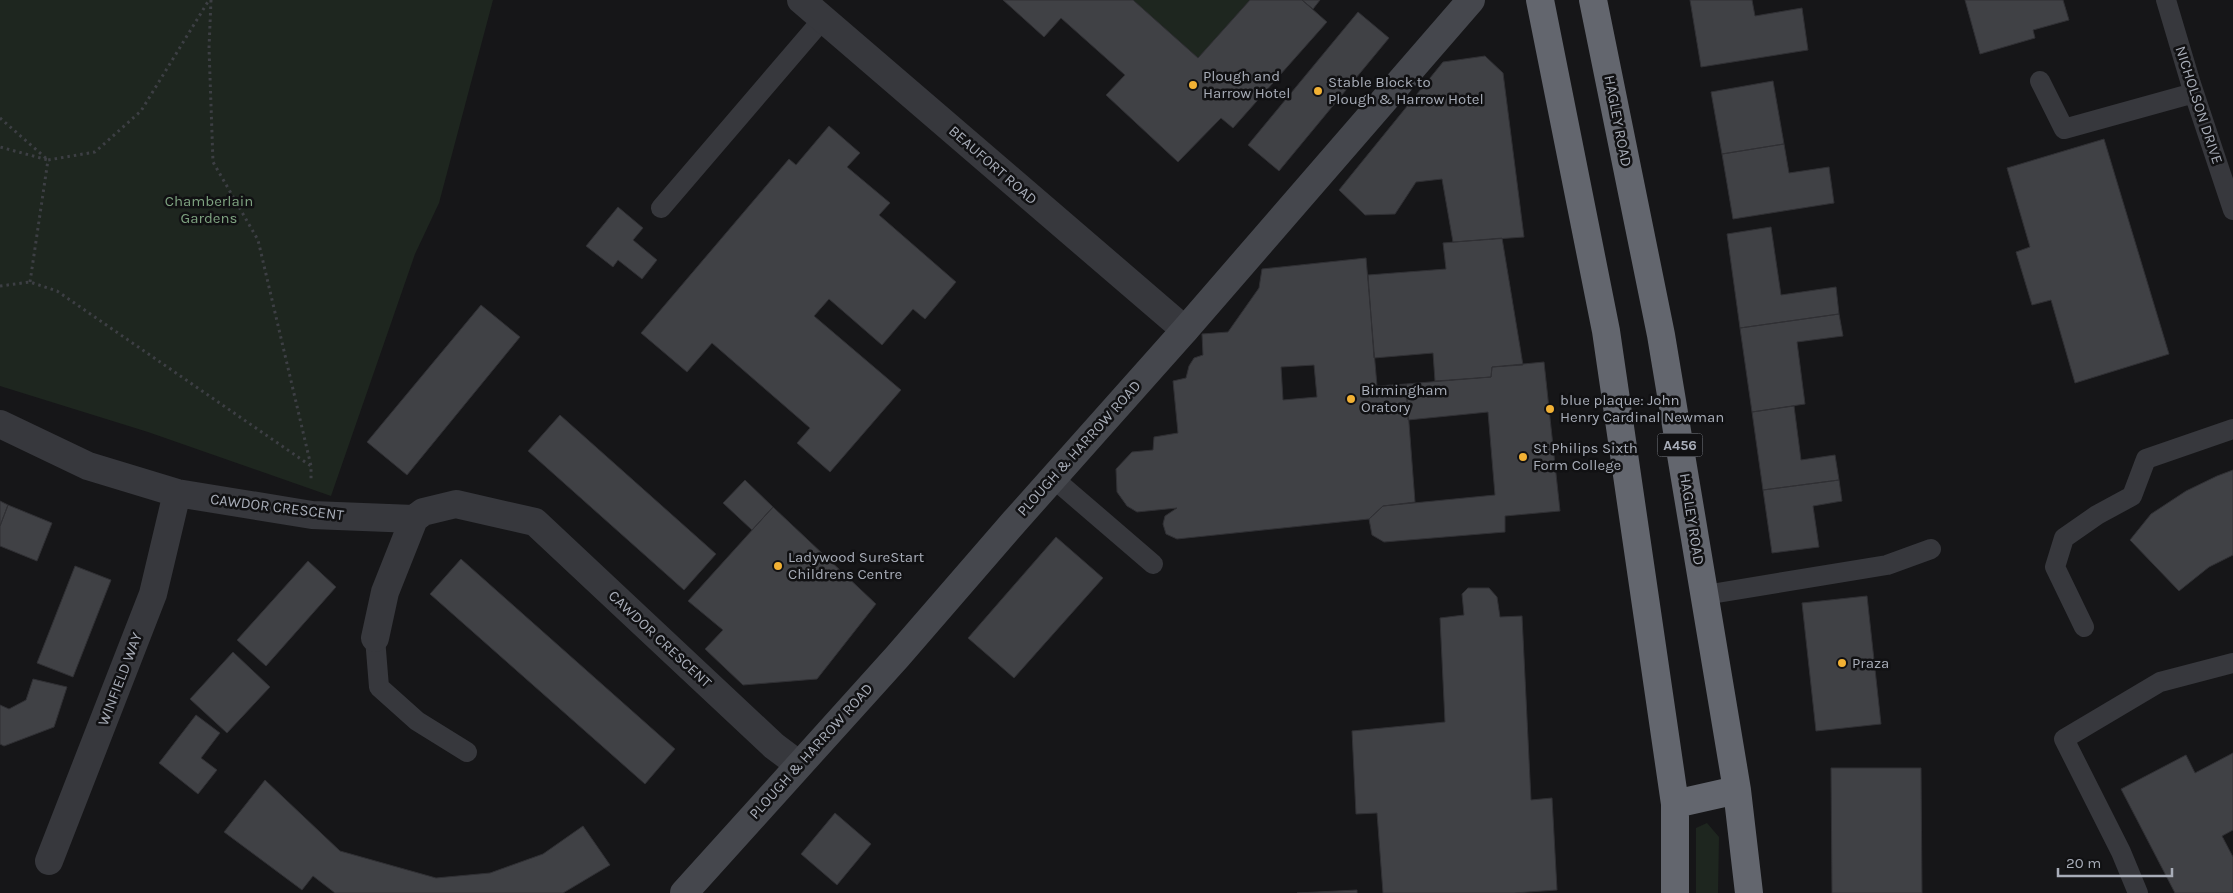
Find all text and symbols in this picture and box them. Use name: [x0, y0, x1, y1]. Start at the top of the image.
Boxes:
street label: NICHOLSON DRIVE: [2171, 44, 2227, 166]
place label: Plough and Harrow Hotel: [1203, 67, 1291, 102]
place label: Stable Block to Plough & Harrow Hotel: [1328, 73, 1484, 108]
street label: HAGLEY ROAD: [1600, 74, 1636, 168]
marker: Plough and Harrow Hotel: [1187, 79, 1199, 91]
marker: Stable Block to Plough & Harrow Hotel: [1312, 85, 1324, 97]
street label: BEAUFORT ROAD: [945, 122, 1041, 208]
park label: Chamberlain Gardens: [165, 192, 253, 227]
street label: PLOUGH & HARROW ROAD: [1013, 376, 1145, 520]
place label: Birmingham Oratory: [1361, 381, 1448, 416]
place label: blue plaque: John Henry Cardinal Newman: [1560, 391, 1724, 426]
marker: Birmingham Oratory: [1345, 393, 1357, 405]
marker: blue plaque: John Henry Cardinal Newman: [1544, 403, 1556, 415]
road number: A456: [1658, 434, 1702, 456]
place label: St Philips Sixth Form College: [1533, 439, 1638, 474]
marker: St Philips Sixth Form College: [1517, 451, 1529, 463]
street label: HAGLEY ROAD: [1676, 472, 1708, 566]
street label: CAWDOR CRESCENT: [209, 490, 345, 524]
place label: Ladywood SureStart Childrens Centre: [788, 548, 925, 583]
marker: Ladywood SureStart Childrens Centre: [772, 560, 784, 572]
street label: CAWDOR CRESCENT: [605, 587, 716, 692]
street label: WINFIELD WAY: [94, 629, 146, 728]
place label: Praza: [1852, 654, 1889, 672]
marker: Praza: [1836, 657, 1848, 669]
street label: PLOUGH & HARROW ROAD: [745, 679, 877, 823]
scale bar: [2058, 846, 2172, 878]
text: 20 m: [2066, 854, 2101, 872]

